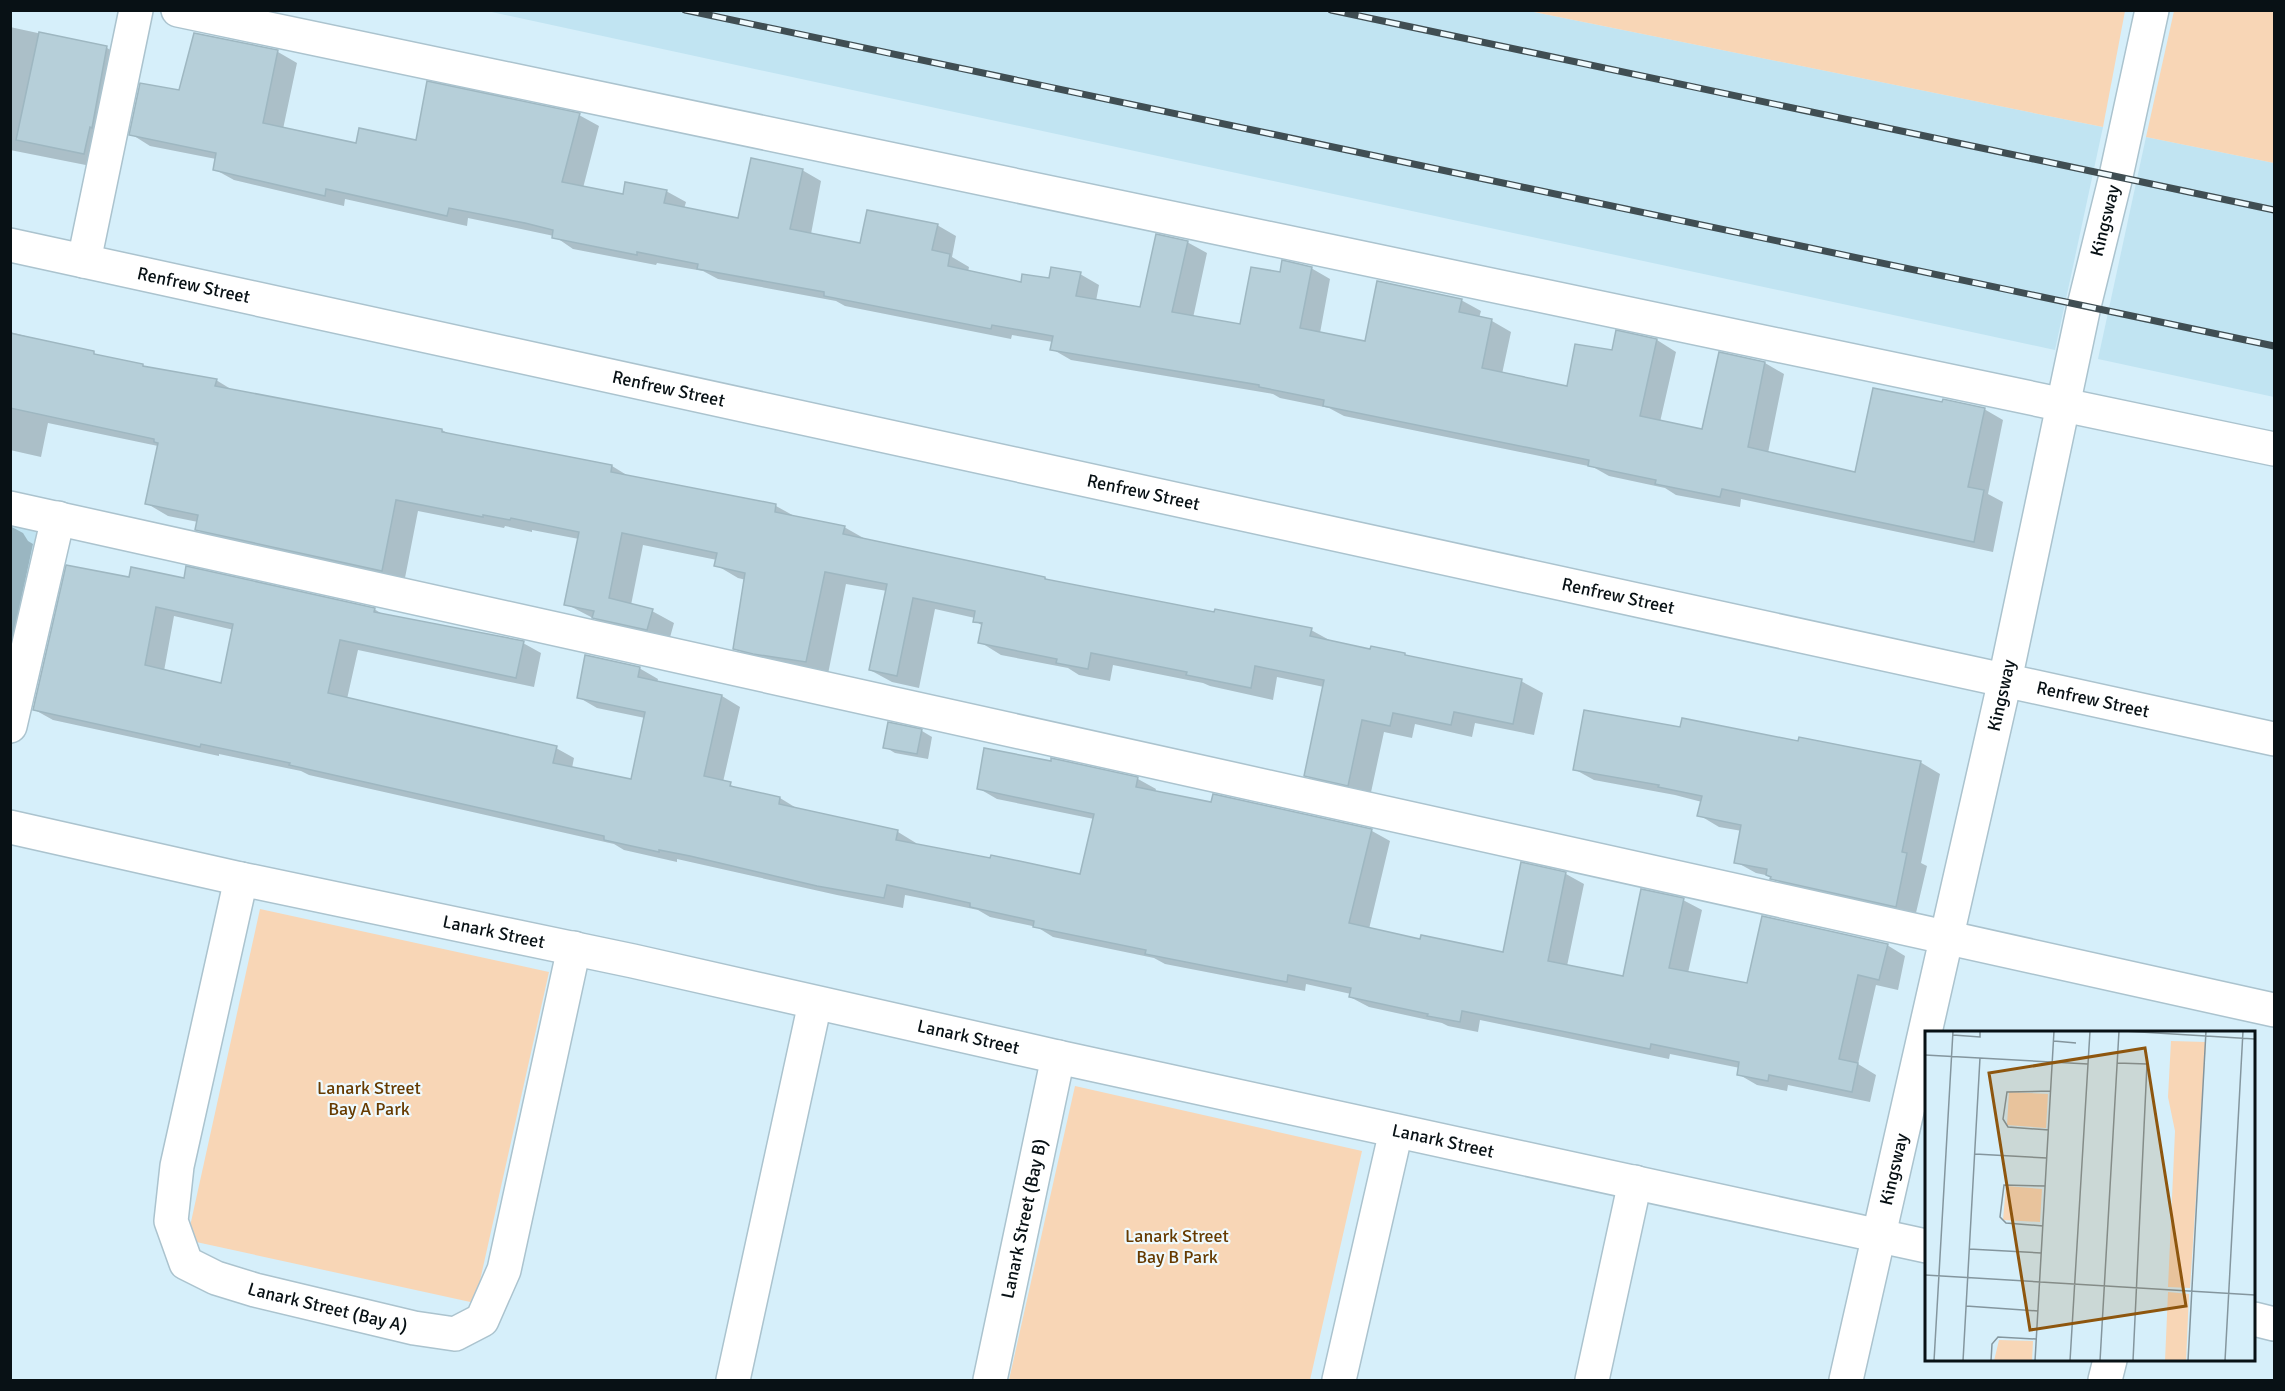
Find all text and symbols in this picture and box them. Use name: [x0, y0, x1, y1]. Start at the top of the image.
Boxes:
street label: Kingsway: [2086, 182, 2125, 259]
street label: Renfrew Street: [135, 262, 252, 308]
street label: Renfrew Street: [610, 366, 727, 412]
street label: Renfrew Street: [1085, 469, 1202, 515]
street label: Renfrew Street: [1560, 573, 1677, 619]
street label: Kingsway: [1983, 657, 2020, 733]
street label: Renfrew Street: [2035, 677, 2151, 722]
street label: Lanark Street: [441, 910, 547, 953]
street label: Lanark Street: [915, 1015, 1021, 1059]
inset map: [1925, 1031, 2255, 1361]
park label: Lanark Street Bay A Park: [317, 1077, 421, 1120]
street label: Lanark Street: [1390, 1119, 1496, 1163]
street label: Kingsway: [1875, 1131, 1913, 1207]
street label: Lanark Street (Bay B): [996, 1137, 1052, 1301]
park label: Lanark Street Bay B Park: [1125, 1225, 1229, 1268]
street label: Lanark Street (Bay A): [245, 1277, 410, 1337]

